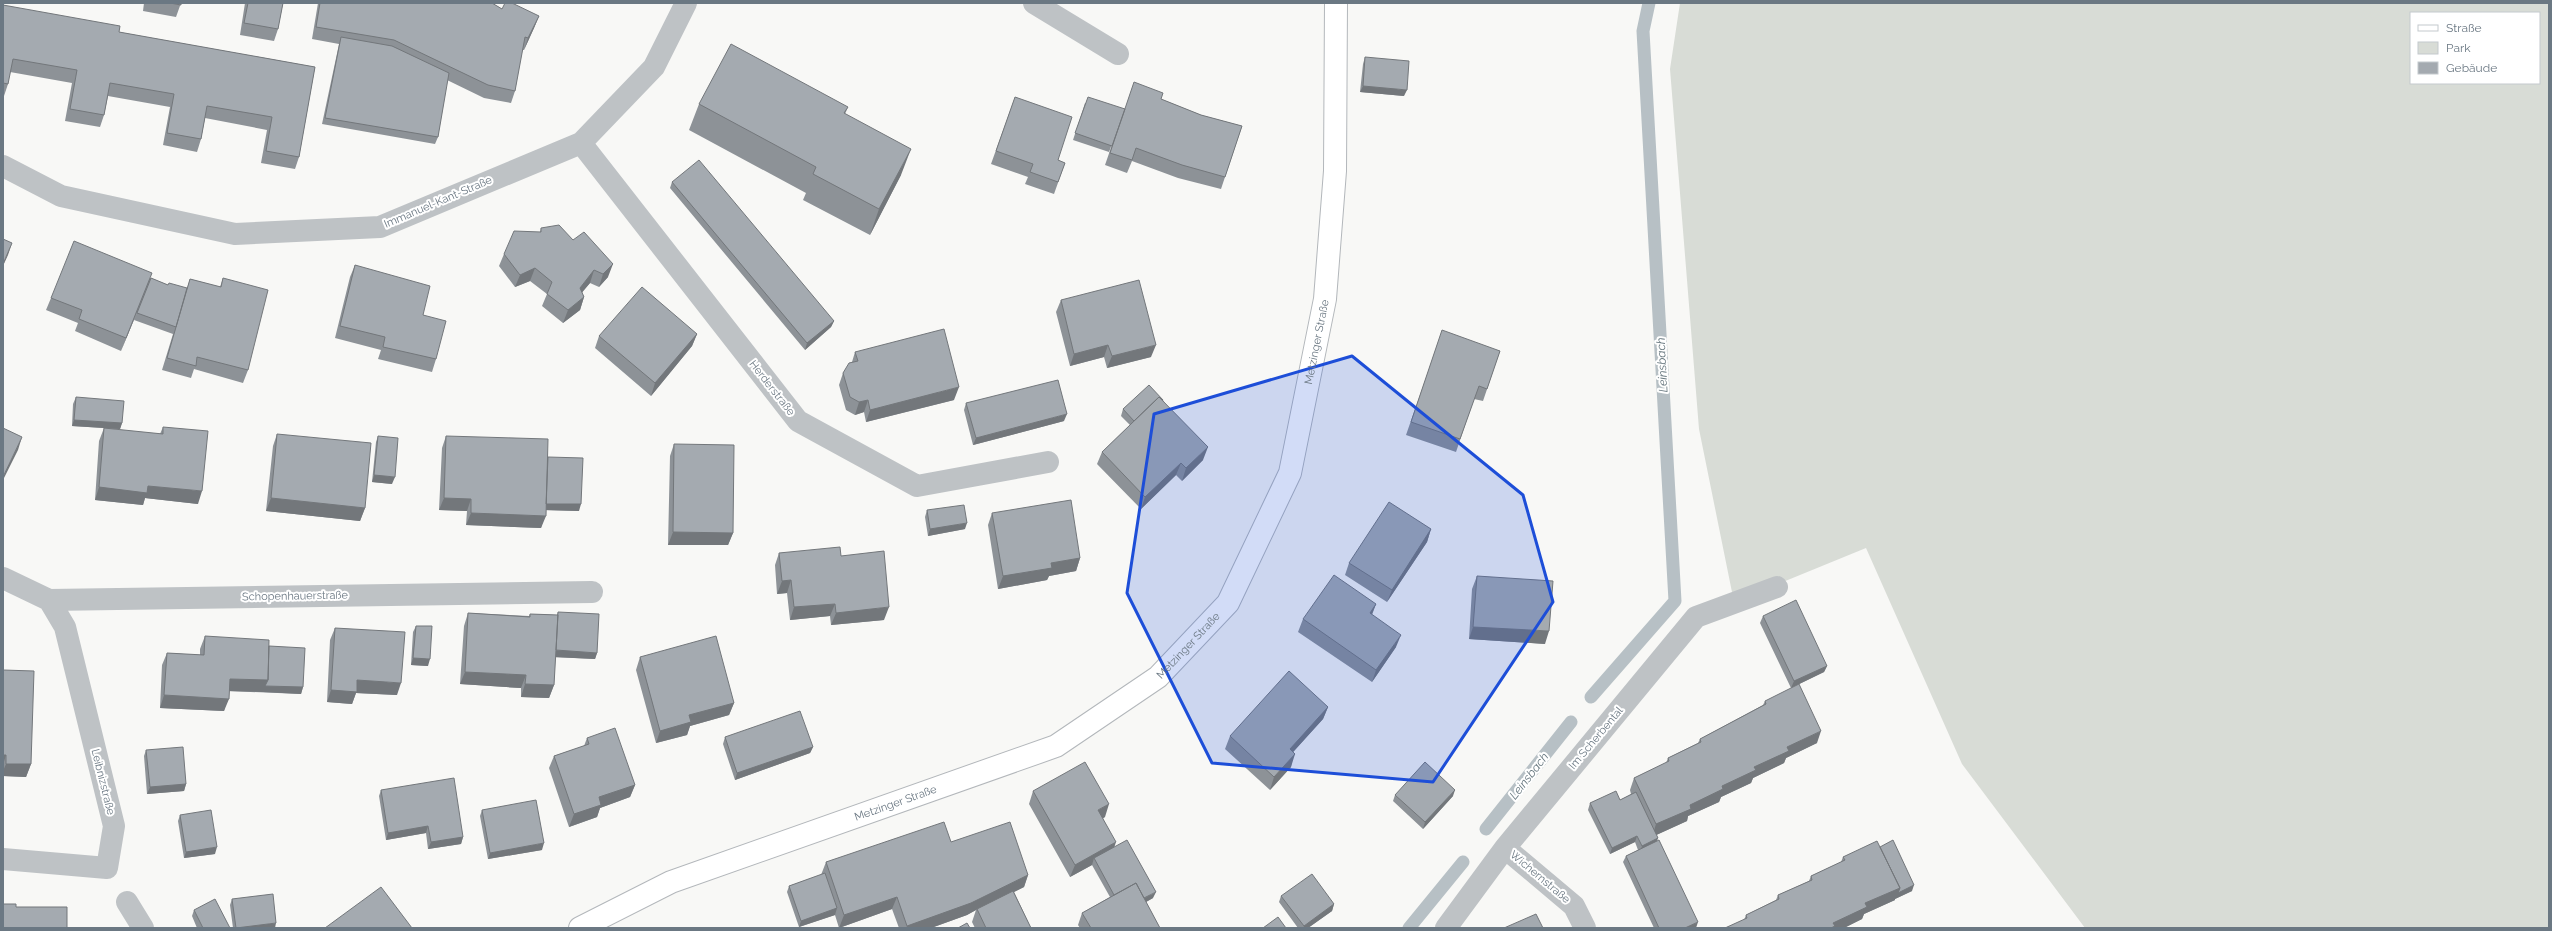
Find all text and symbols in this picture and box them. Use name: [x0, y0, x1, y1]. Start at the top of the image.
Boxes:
legend: [2410, 12, 2540, 84]
text: Straße: [2446, 21, 2482, 35]
text: Park: [2446, 41, 2471, 55]
text: Gebäude: [2446, 61, 2497, 75]
street label: Immanuel-Kant-Straße: [382, 173, 494, 231]
street label: Metzinger Straße: [1301, 298, 1331, 386]
water label: Leinsbach: [1654, 337, 1670, 393]
street label: Herderstraße: [746, 358, 798, 419]
street label: Schopenhauerstraße: [242, 589, 349, 603]
street label: Metzinger Straße: [1154, 609, 1223, 681]
street label: Im Scherbental: [1566, 704, 1626, 772]
street label: Leibnizstraße: [89, 748, 118, 817]
water label: Leinsbach: [1507, 750, 1552, 802]
street label: Metzinger Straße: [853, 782, 939, 823]
street label: Wichernstraße: [1507, 848, 1573, 906]

